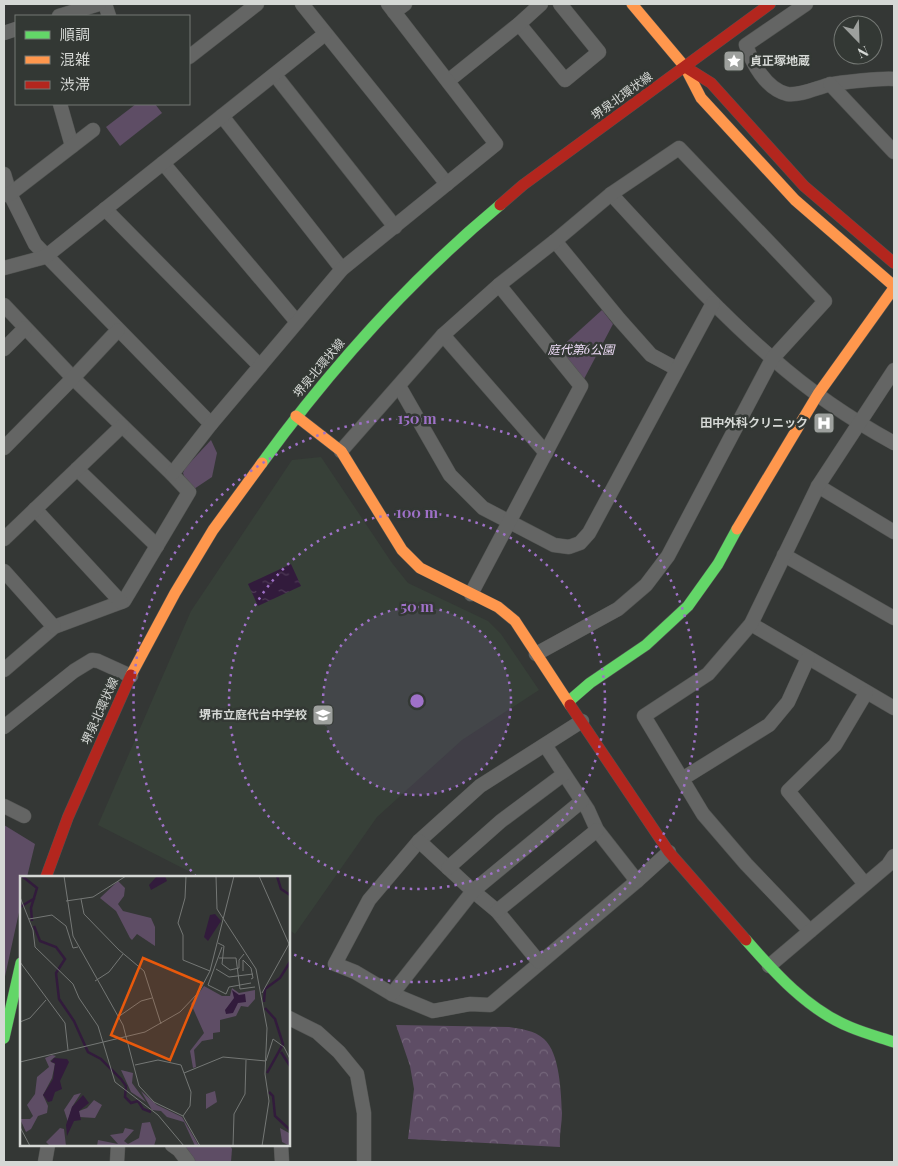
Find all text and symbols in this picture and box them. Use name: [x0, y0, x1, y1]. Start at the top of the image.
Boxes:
legend: [15, 15, 190, 105]
north arrow: [833, 15, 883, 65]
text: 順調: [60, 24, 90, 44]
text: N: [855, 42, 872, 63]
text: 混雑: [60, 49, 90, 69]
place icon: 貞正塚地蔵: [722, 49, 746, 73]
place label: 貞正塚地蔵: [750, 52, 810, 68]
street label: 堺泉北環状線: [588, 68, 655, 123]
text: 渋滞: [60, 74, 90, 94]
street label: 堺泉北環状線: [289, 335, 348, 400]
park label: 庭代第6公園: [548, 341, 616, 357]
text: 150 m: [397, 408, 437, 428]
hospital icon: 田中外科クリニック: [812, 411, 836, 435]
place label: 田中外科クリニック: [700, 414, 808, 430]
text: 100 m: [396, 502, 439, 522]
text: 50 m: [400, 596, 434, 616]
street label: 堺泉北環状線: [77, 674, 121, 747]
centre of rings: [408, 692, 426, 710]
school or university icon: 堺市立庭代台中学校: [311, 703, 335, 727]
place label: 堺市立庭代台中学校: [199, 706, 307, 722]
inset map: [20, 876, 290, 1146]

